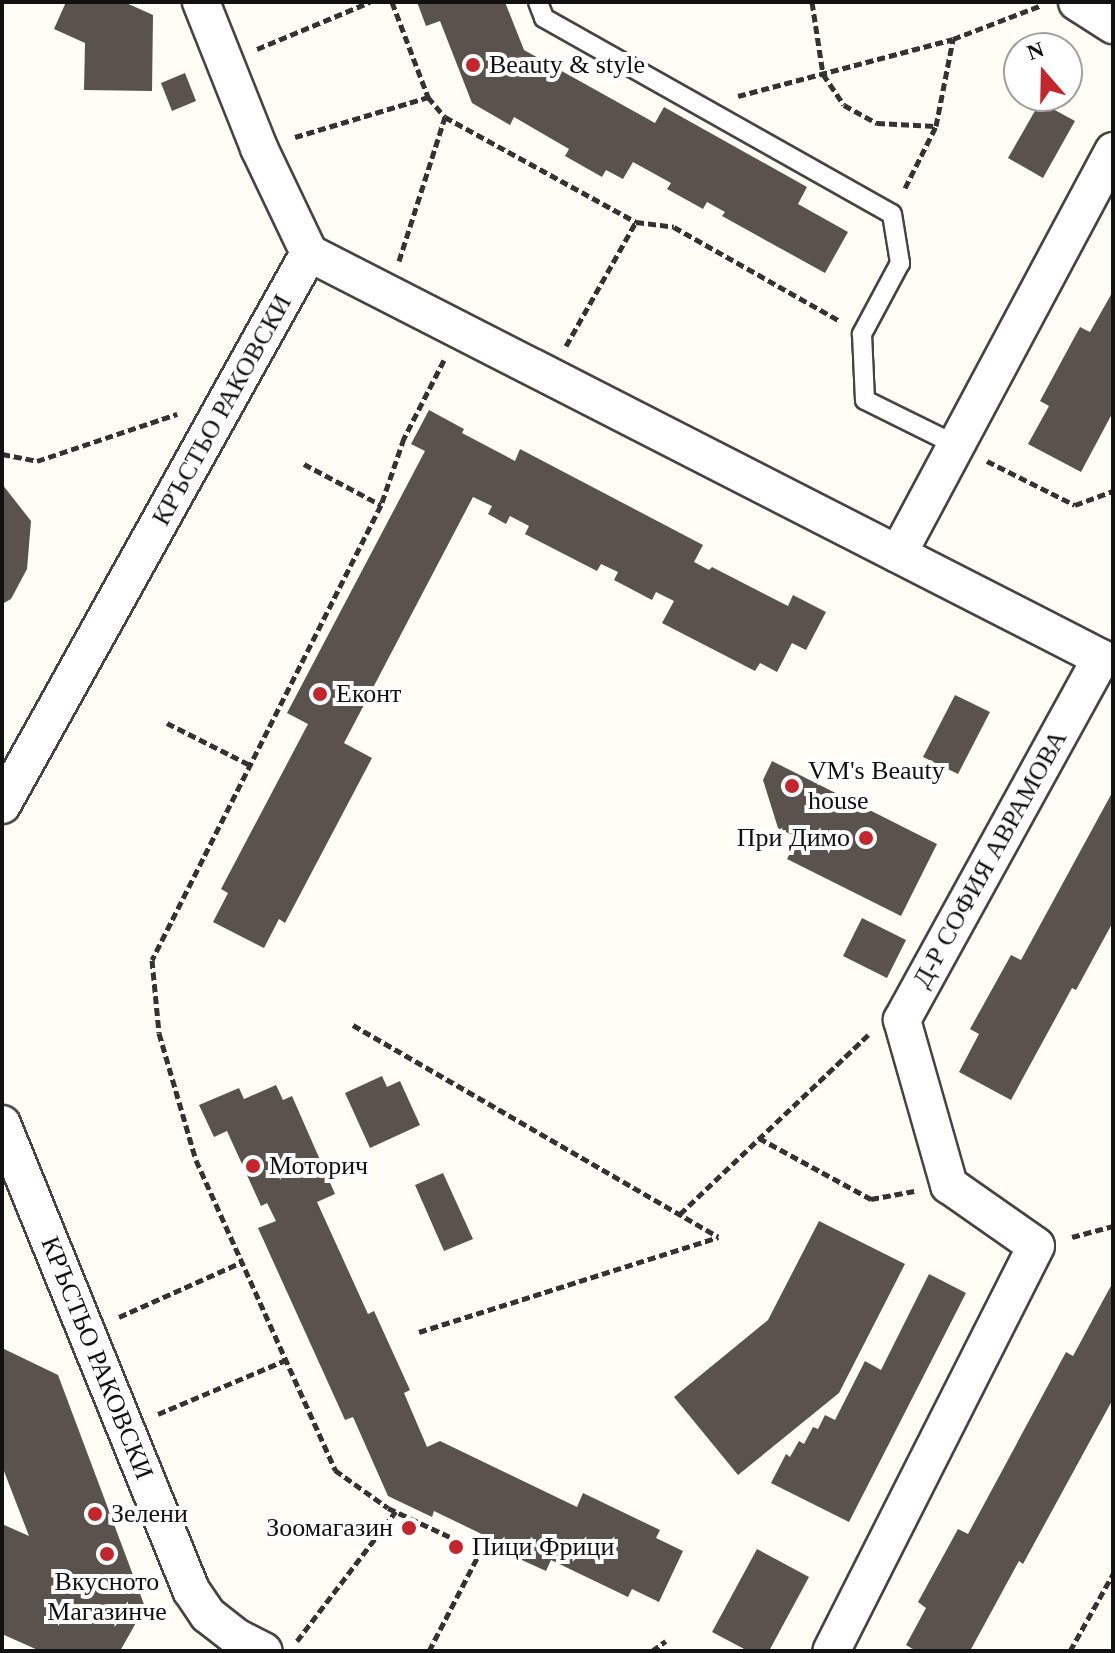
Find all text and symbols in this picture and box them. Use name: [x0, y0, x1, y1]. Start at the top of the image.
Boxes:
north arrow: [1003, 32, 1083, 112]
text: N: [1024, 36, 1047, 65]
place label: Beauty & style: [489, 49, 645, 81]
marker: Beauty & style: [464, 56, 482, 74]
street label: КРЪСТЬО РАКОВСКИ: [146, 289, 298, 531]
place label: Еконт: [336, 678, 401, 710]
marker: Еконт: [311, 685, 329, 703]
street label: Д-Р СОФИЯ АВРАМОВА: [906, 725, 1074, 993]
place label: VM's Beauty house: [808, 755, 945, 816]
marker: VM's Beauty house: [783, 777, 801, 795]
place label: При Димо: [737, 822, 850, 854]
marker: При Димо: [857, 829, 875, 847]
place label: Моторич: [269, 1150, 368, 1182]
marker: Моторич: [244, 1157, 262, 1175]
street label: КРЪСТЬО РАКОВСКИ: [34, 1232, 160, 1484]
place label: Зелени: [111, 1498, 188, 1530]
marker: Зелени: [86, 1505, 104, 1523]
place label: Зоомагазин: [266, 1512, 393, 1544]
marker: Зоомагазин: [400, 1519, 418, 1537]
place label: Пици Фрици: [472, 1531, 614, 1563]
marker: Пици Фрици: [447, 1538, 465, 1556]
marker: Вкусното Магазинче: [98, 1545, 116, 1563]
place label: Вкусното Магазинче: [47, 1566, 167, 1628]

